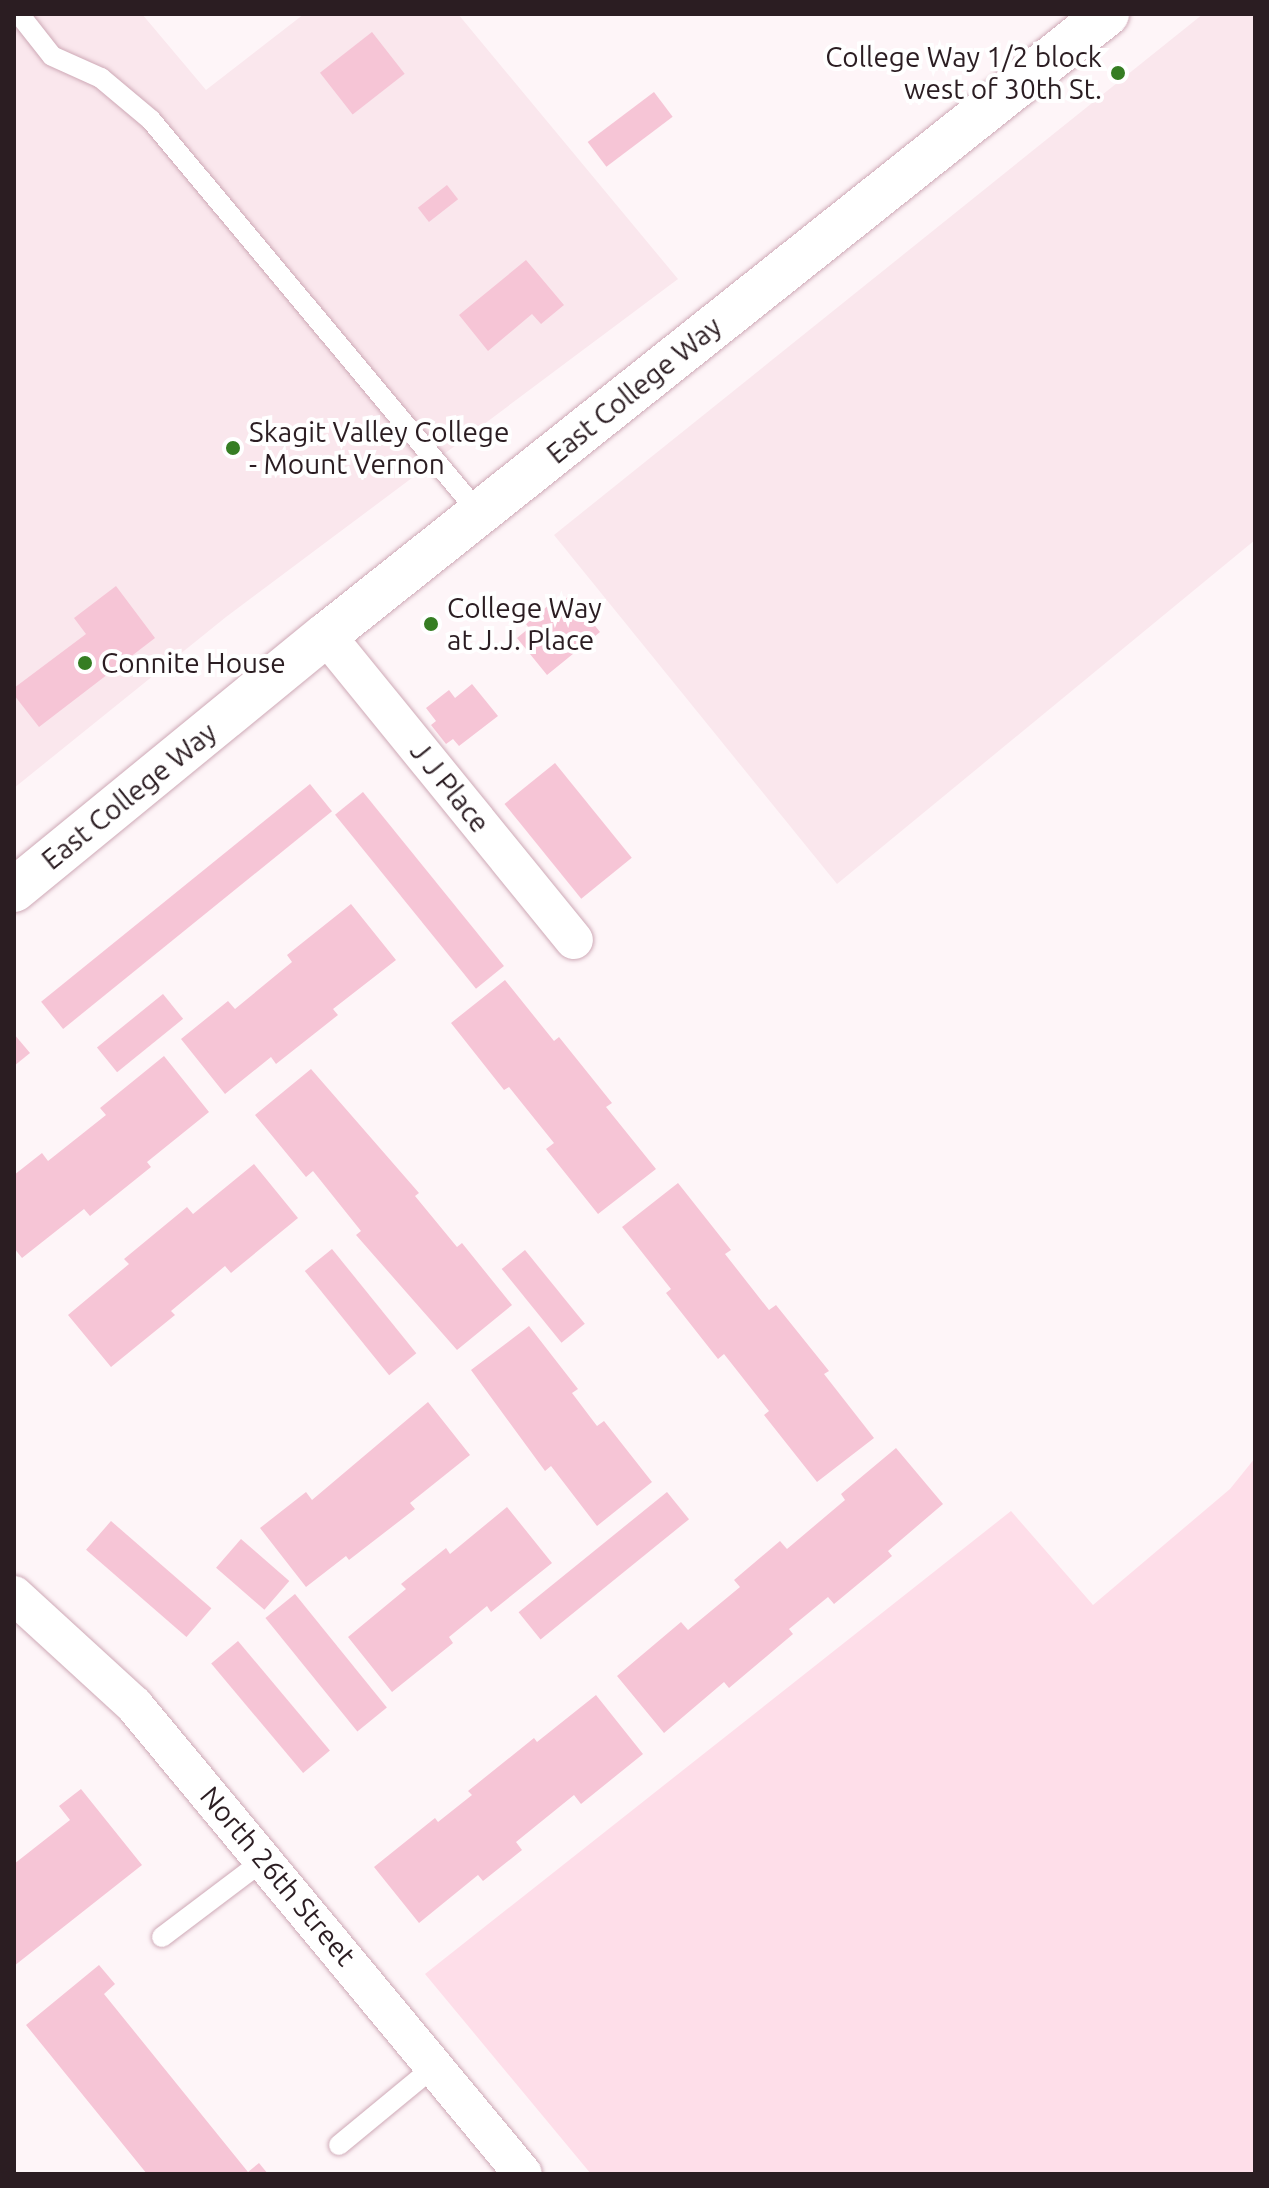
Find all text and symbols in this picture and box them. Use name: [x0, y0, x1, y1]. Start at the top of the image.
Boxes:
place label: College Way 1/2 block west of 30th St.: [825, 40, 1102, 106]
marker: College Way 1/2 block west of 30th St.: [1109, 64, 1127, 82]
street label: East College Way: [540, 309, 728, 471]
place label: Skagit Valley College - Mount Vernon: [249, 415, 509, 481]
marker: Skagit Valley College - Mount Vernon: [224, 439, 242, 457]
place label: College Way at J.J. Place: [447, 591, 602, 657]
marker: College Way at J.J. Place: [422, 615, 440, 633]
place label: Connite House: [101, 646, 286, 680]
marker: Connite House: [76, 654, 94, 672]
street label: East College Way: [35, 715, 223, 877]
street label: J J Place: [403, 735, 497, 839]
street label: North 26th Street: [193, 1780, 363, 1972]

